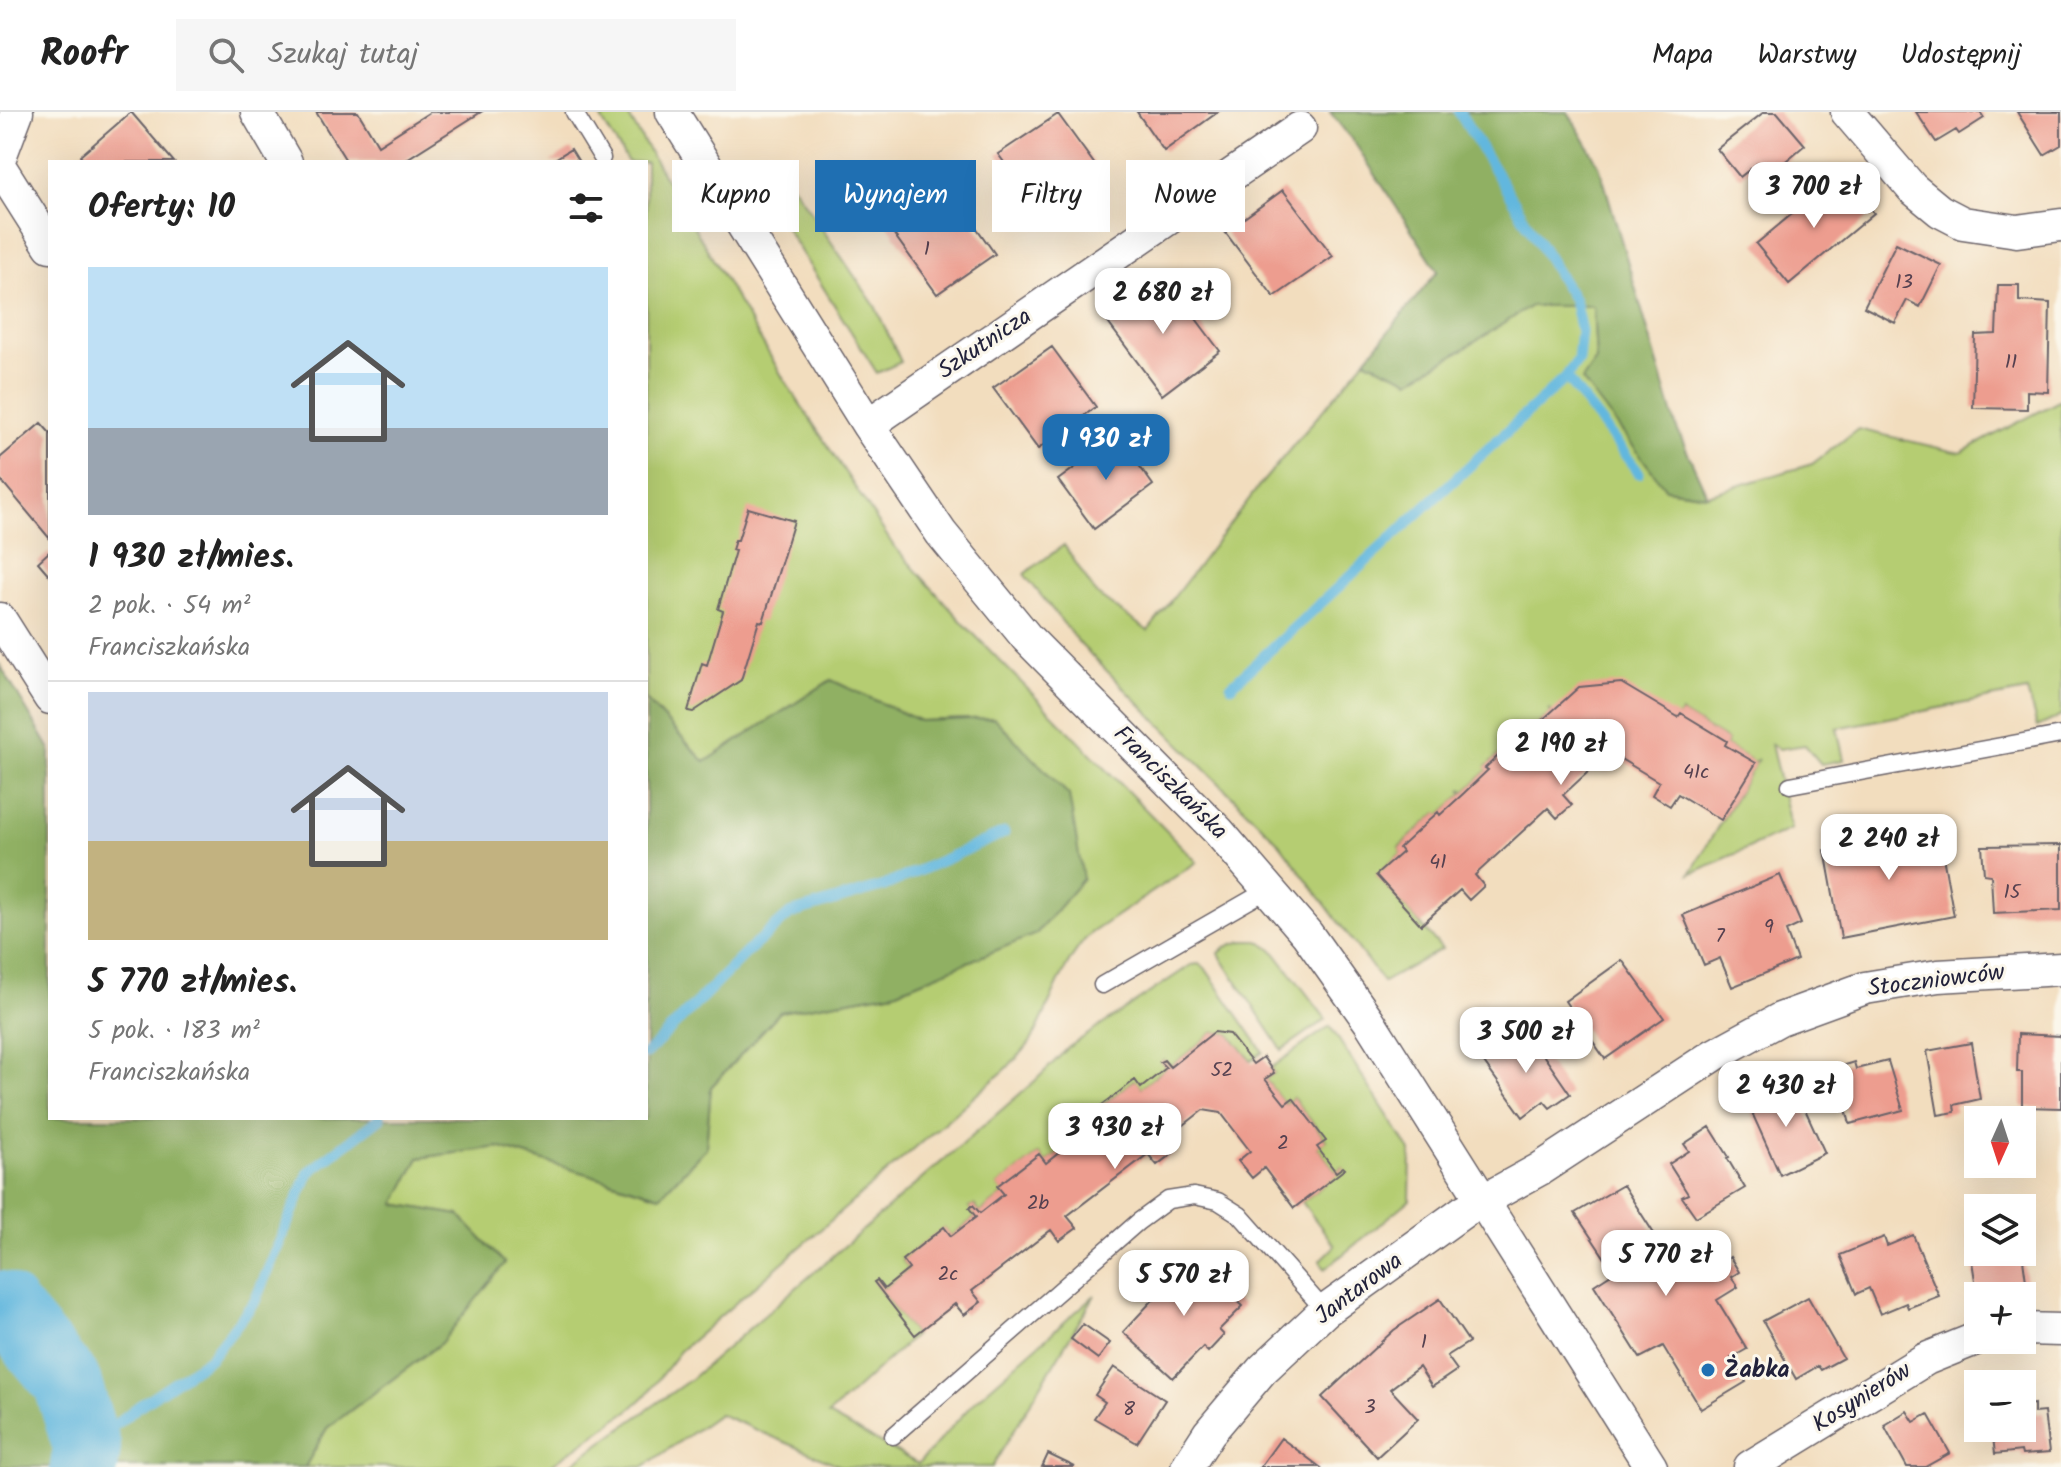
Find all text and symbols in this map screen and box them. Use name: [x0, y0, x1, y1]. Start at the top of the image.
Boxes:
search box: [176, 19, 736, 91]
text: Roofr: [40, 25, 128, 85]
text: Szukaj tutaj: [268, 31, 418, 79]
icon: search: [204, 33, 248, 77]
text: Mapa: [1652, 33, 1713, 78]
text: Warstwy: [1757, 33, 1856, 78]
text: Udostępnij: [1900, 33, 2021, 78]
chip: Kupno: [672, 160, 799, 232]
chip: Wynajem: [815, 160, 976, 232]
chip: Filtry: [992, 160, 1110, 232]
chip: Nowe: [1126, 160, 1245, 232]
pin: 3 700 zł: [1731, 162, 1897, 230]
text: 3 700 zł: [1766, 167, 1862, 209]
text: Oferty: 10: [88, 181, 235, 235]
icon: filters: [564, 186, 608, 230]
house number: 1: [924, 234, 930, 266]
house number: 13: [1895, 267, 1913, 299]
pin: 2 680 zł: [1080, 268, 1246, 336]
text: 2 680 zł: [1113, 273, 1213, 315]
street label: Szkutnicza: [930, 298, 1040, 390]
icon: home: [276, 319, 420, 463]
house number: 11: [2005, 347, 2017, 379]
pin: 1 930 zł: [1023, 414, 1189, 482]
text: 1 930 zł: [1060, 419, 1152, 461]
text: 1 930 zł/mies.: [88, 531, 294, 585]
text: 2 pok. · 54 m²: [88, 585, 251, 627]
text: Franciszkańska: [88, 627, 250, 669]
street label: Franciszkańska: [1103, 716, 1237, 850]
pin: 2 190 zł: [1478, 719, 1644, 787]
text: 2 190 zł: [1515, 724, 1607, 766]
icon: home: [276, 744, 420, 888]
house number: 41c: [1683, 757, 1709, 789]
pin: 2 240 zł: [1806, 814, 1972, 882]
text: 2 240 zł: [1839, 819, 1939, 861]
house number: 41: [1429, 847, 1447, 879]
house number: 15: [2003, 877, 2022, 909]
house number: 9: [1764, 912, 1774, 944]
house number: 7: [1715, 921, 1725, 953]
street label: Stoczniowców: [1865, 953, 2007, 1009]
text: 5 770 zł/mies.: [88, 956, 297, 1010]
pin: 3 500 zł: [1443, 1007, 1609, 1075]
text: 5 pok. · 183 m²: [88, 1010, 260, 1052]
text: 3 500 zł: [1478, 1012, 1574, 1054]
text: Franciszkańska: [88, 1052, 250, 1094]
house number: 52: [1211, 1055, 1233, 1087]
pin: 2 430 zł: [1703, 1061, 1869, 1129]
text: 2 430 zł: [1736, 1066, 1836, 1108]
pin: 3 930 zł: [1032, 1103, 1198, 1171]
north arrow: [1964, 1106, 2036, 1178]
map controls: [1964, 1106, 2036, 1442]
text: 3 930 zł: [1066, 1108, 1164, 1150]
house number: 2: [1277, 1128, 1289, 1160]
house number: 2b: [1027, 1188, 1050, 1220]
button: layers: [1964, 1194, 2036, 1266]
pin: 5 770 zł: [1583, 1230, 1749, 1298]
text: 5 770 zł: [1619, 1235, 1713, 1277]
street label: Jantarowa: [1307, 1243, 1411, 1335]
pin: 5 570 zł: [1101, 1250, 1267, 1318]
text: 5 570 zł: [1137, 1255, 1231, 1297]
house number: 2c: [938, 1259, 958, 1291]
button: +: [1964, 1282, 2036, 1354]
house number: 1: [1421, 1327, 1427, 1359]
place label: Żabka: [1724, 1351, 1789, 1390]
street label: Kosynierów: [1805, 1352, 1920, 1444]
marker: Żabka: [1699, 1361, 1717, 1379]
button: −: [1964, 1370, 2036, 1442]
house number: 3: [1364, 1392, 1376, 1424]
house number: 8: [1123, 1394, 1136, 1426]

